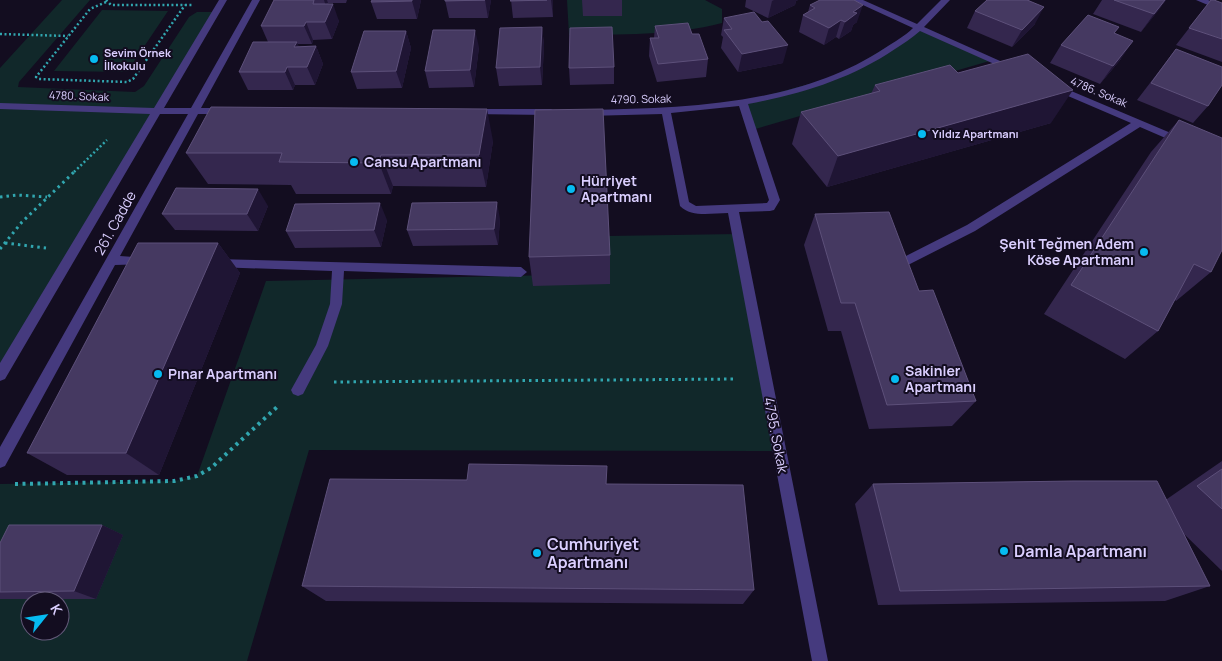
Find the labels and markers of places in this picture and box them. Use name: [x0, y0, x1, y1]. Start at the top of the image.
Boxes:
place label: Sevim Örnek İlkokulu: [104, 45, 172, 73]
marker: Sevim Örnek İlkokulu: [88, 53, 100, 65]
place label: Yıldız Apartmanı: [932, 126, 1019, 141]
marker: Yıldız Apartmanı: [916, 128, 928, 140]
place label: Cansu Apartmanı: [364, 152, 481, 171]
marker: Cansu Apartmanı: [348, 156, 360, 168]
place label: Hürriyet Apartmanı: [581, 171, 652, 206]
marker: Hürriyet Apartmanı: [565, 183, 577, 195]
place label: Şehit Teğmen Adem Köse Apartmanı: [999, 234, 1134, 269]
marker: Şehit Teğmen Adem Köse Apartmanı: [1138, 246, 1150, 258]
place label: Sakinler Apartmanı: [905, 361, 976, 396]
place label: Pınar Apartmanı: [168, 364, 277, 383]
marker: Pınar Apartmanı: [152, 368, 164, 380]
marker: Sakinler Apartmanı: [889, 373, 901, 385]
place label: Cumhuriyet Apartmanı: [547, 533, 639, 573]
place label: Damla Apartmanı: [1014, 540, 1147, 562]
marker: Damla Apartmanı: [998, 545, 1010, 557]
marker: Cumhuriyet Apartmanı: [531, 547, 543, 559]

